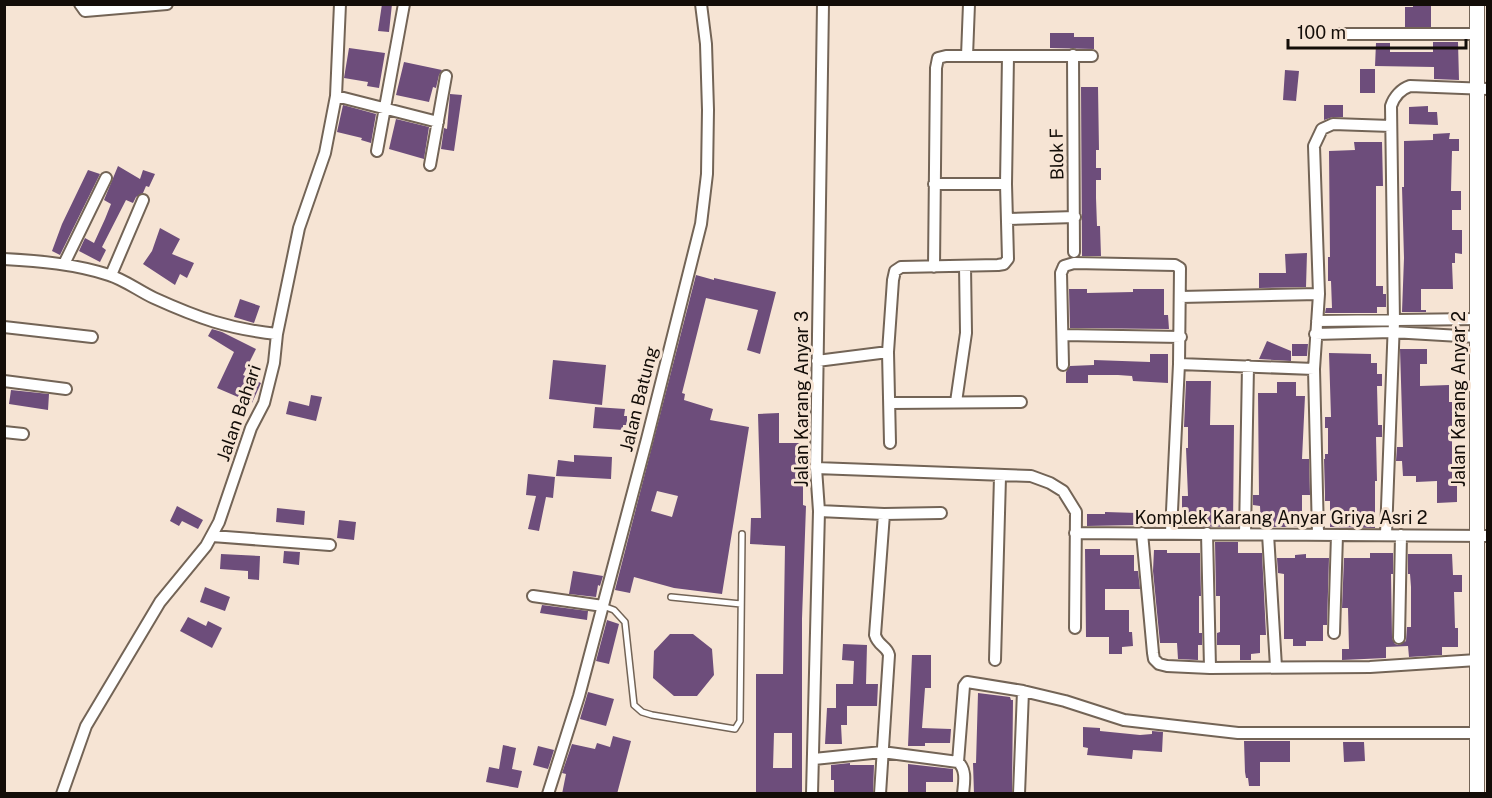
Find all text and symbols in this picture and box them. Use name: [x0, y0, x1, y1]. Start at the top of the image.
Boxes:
scale bar: [1288, 12, 1466, 50]
text: 100 m: [1297, 22, 1346, 43]
street label: Blok F: [1046, 128, 1067, 180]
street label: Jalan Karang Anyar 3: [791, 311, 812, 487]
street label: Jalan Karang Anyar 2: [1448, 311, 1469, 487]
street label: Jalan Batung: [615, 344, 662, 454]
street label: Jalan Bahari: [212, 362, 265, 464]
street label: Komplek Karang Anyar Griya Asri 2: [1135, 507, 1427, 528]

